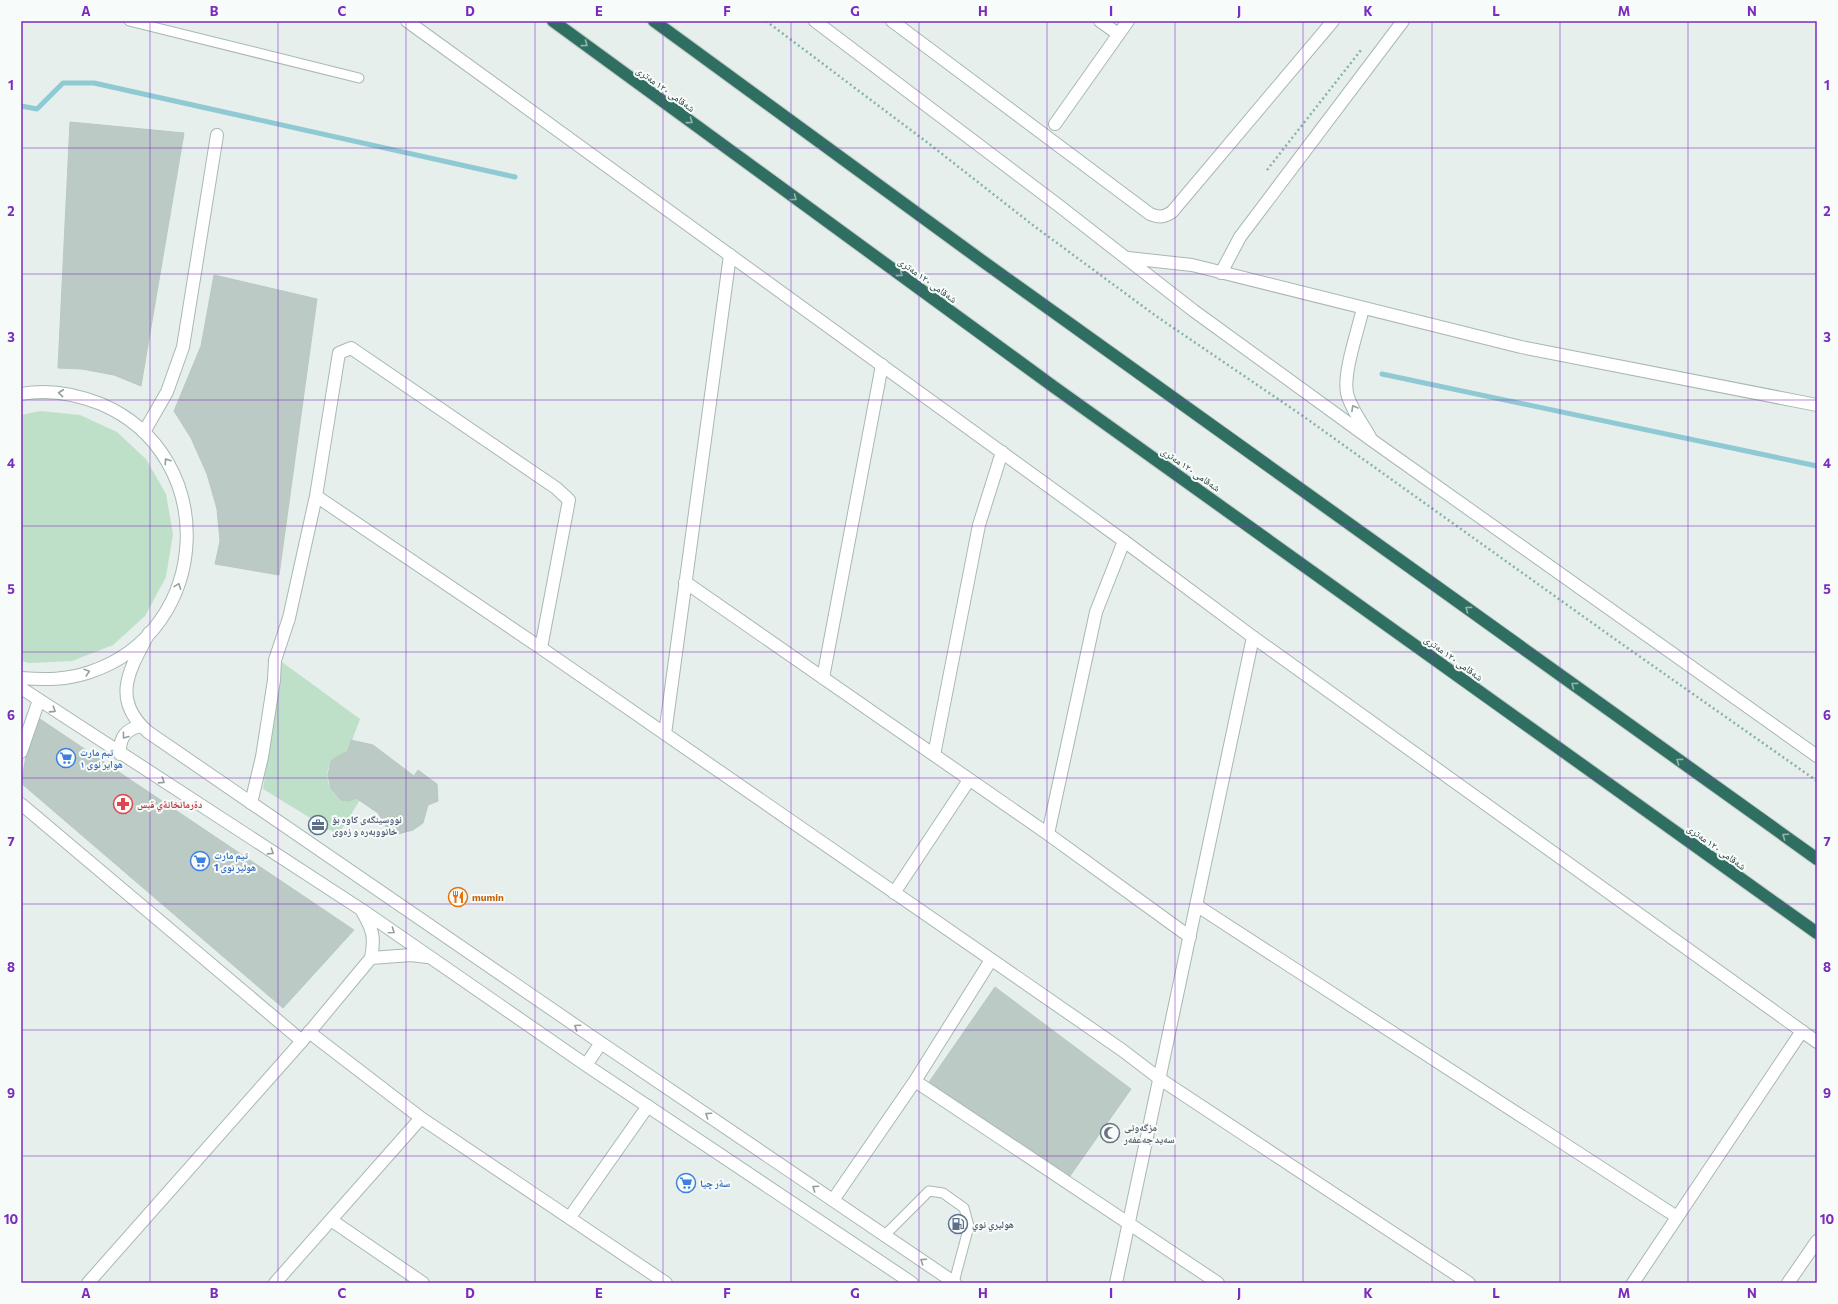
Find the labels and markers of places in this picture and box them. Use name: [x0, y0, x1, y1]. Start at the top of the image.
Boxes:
place label: تبم مارت هواير نوى ١: [80, 746, 123, 771]
supermarket icon: تبم مارت هواير نوى ١: [55, 747, 77, 769]
pharmacy icon: دةرمانخانةي قبس: [112, 793, 134, 815]
place label: دةرمانخانةي قبس: [137, 798, 202, 812]
place label: نووسینگەی کاوە بۆ خانووبەرە و زەوی: [332, 813, 402, 838]
office icon: نووسینگەی کاوە بۆ خانووبەرە و زەوی: [307, 814, 329, 836]
place label: تيم مارت هولير نوى 1: [214, 849, 256, 874]
supermarket icon: تيم مارت هولير نوى 1: [189, 850, 211, 872]
restaurant icon: mumin: [447, 886, 469, 908]
place label: mumin: [472, 891, 504, 903]
place label: مزگەوتی سەید جەعفەر: [1123, 1121, 1175, 1146]
mosque icon: مزگەوتی سەید جەعفەر: [1099, 1122, 1121, 1144]
supermarket icon: سةر چيا: [675, 1172, 697, 1194]
place label: سةر چيا: [700, 1177, 730, 1190]
fuel station icon: هوليري نوي: [947, 1213, 969, 1235]
place label: هوليري نوي: [972, 1218, 1014, 1232]

